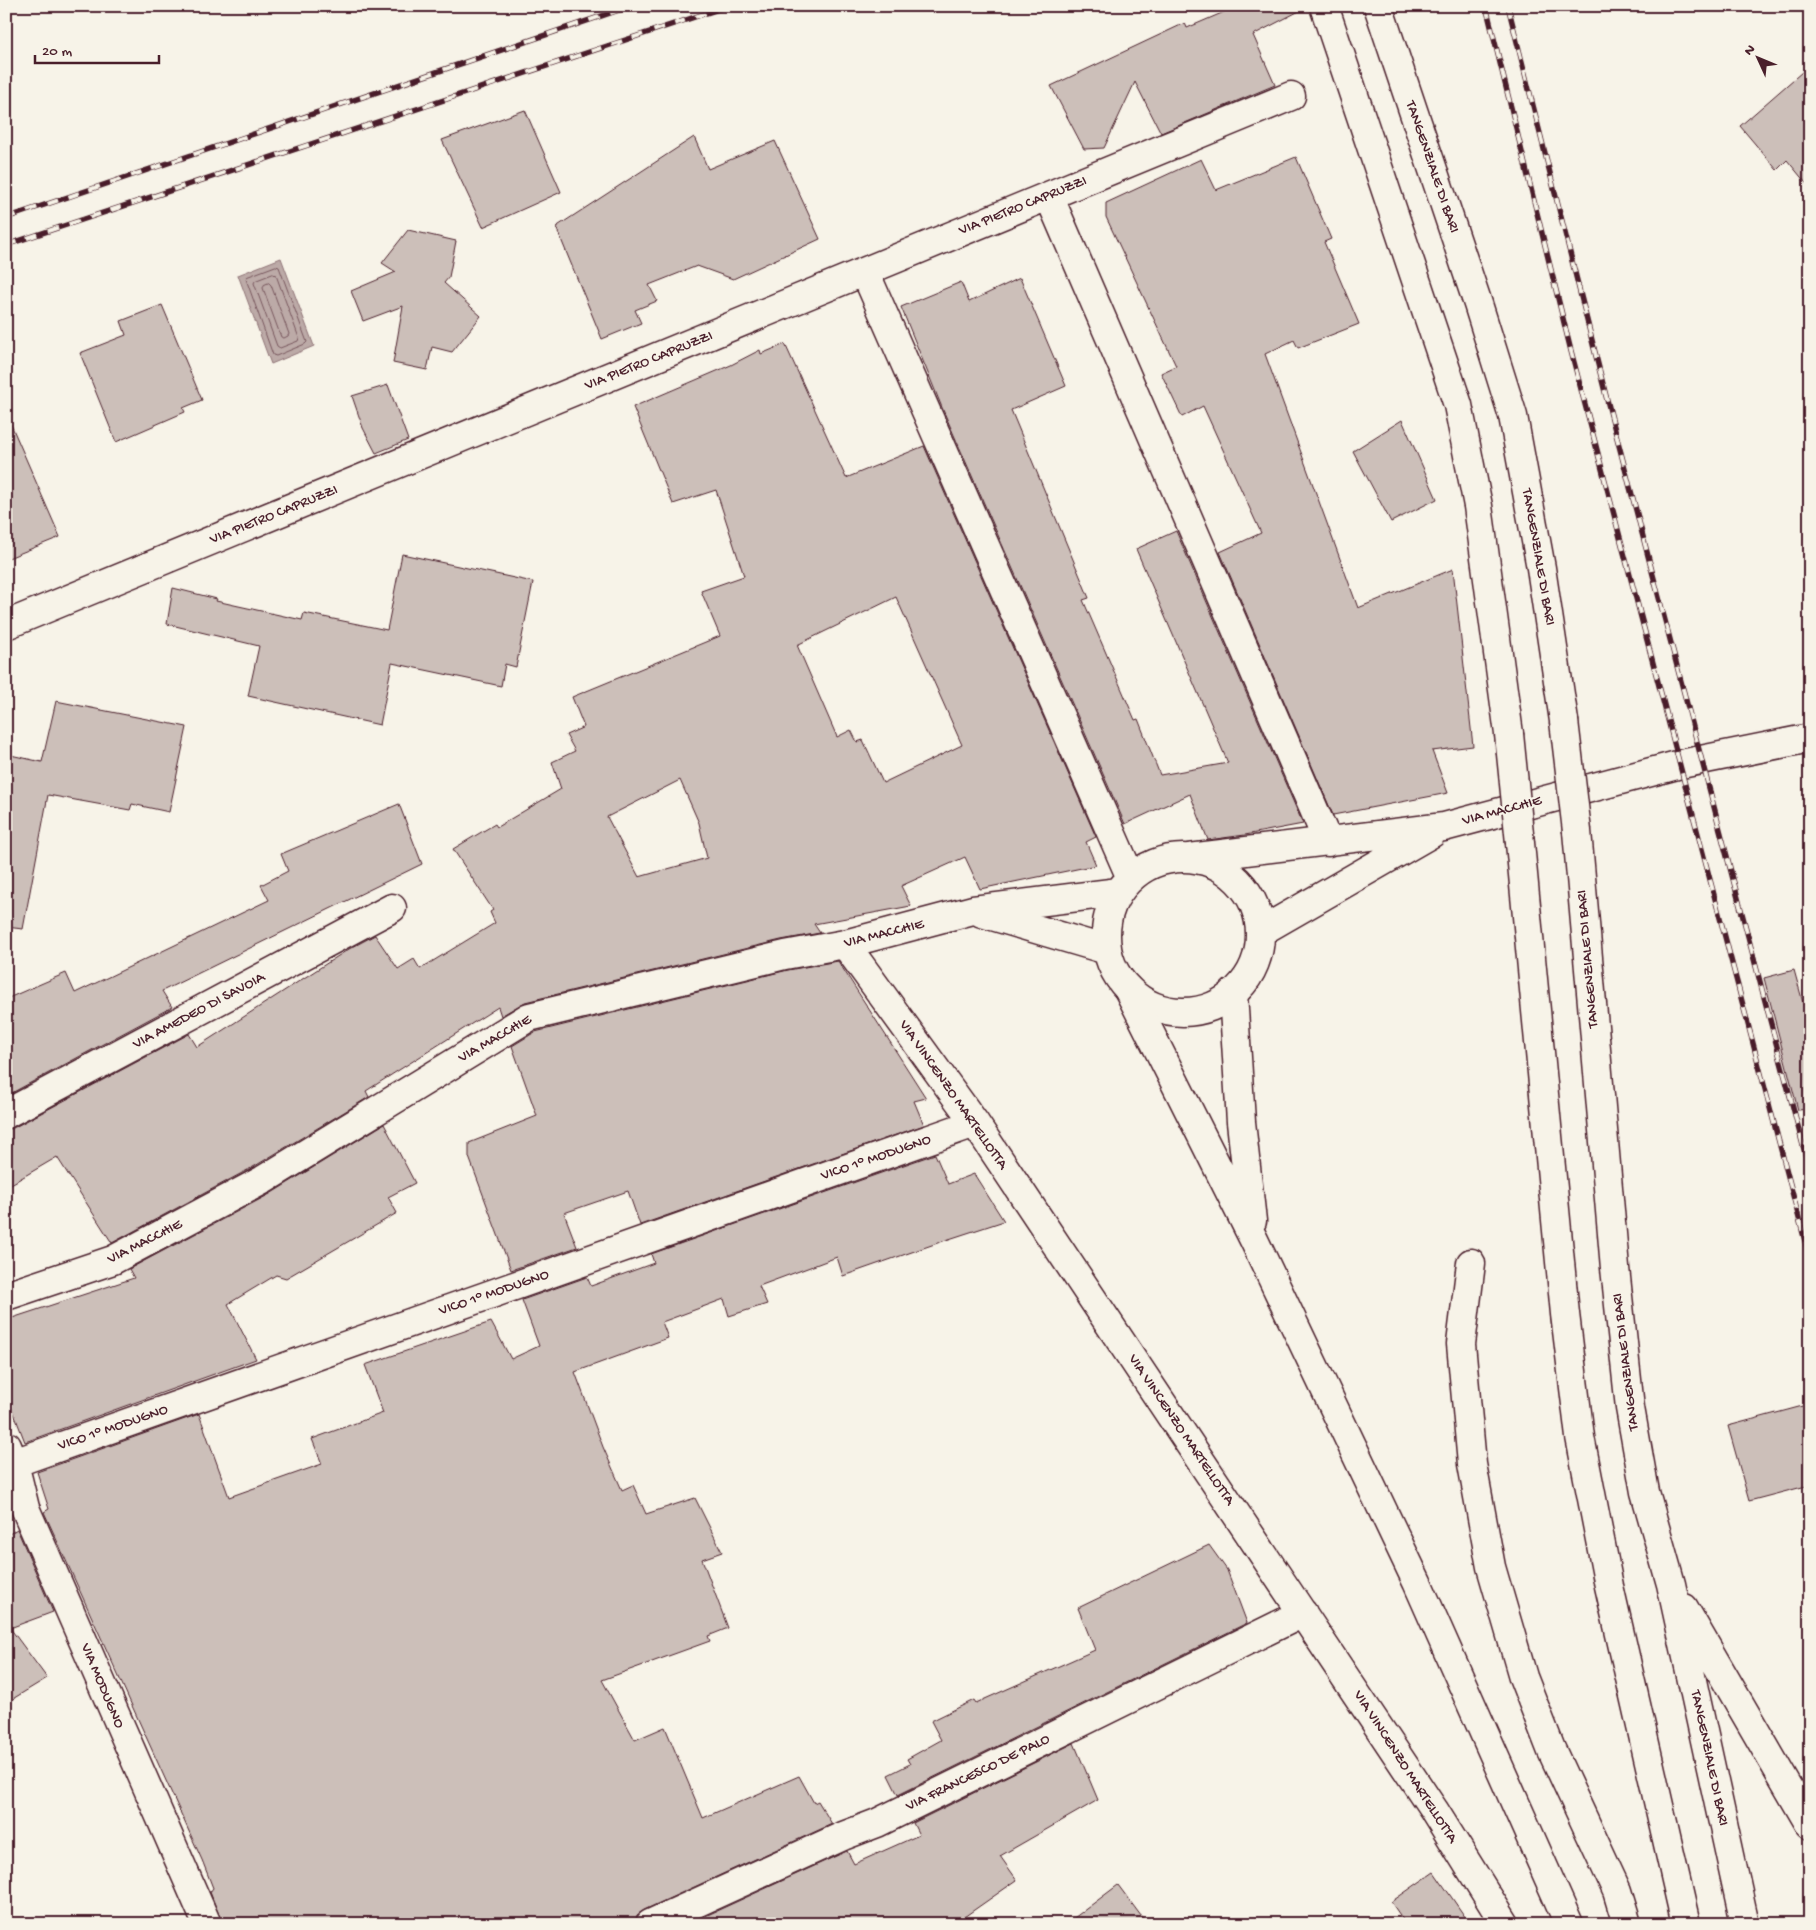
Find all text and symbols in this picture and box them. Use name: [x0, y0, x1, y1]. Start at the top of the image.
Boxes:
scale bar: [35, 32, 159, 64]
north arrow: [1734, 32, 1784, 82]
text: N: [1741, 42, 1760, 60]
text: 20 m: [42, 43, 72, 61]
street label: TANGENZIALE DI BARI: [1401, 98, 1463, 235]
street label: VIA PIETRO CAPRUZZI: [955, 172, 1090, 240]
street label: VIA PIETRO CAPRUZZI: [581, 327, 716, 395]
street label: VIA PIETRO CAPRUZZI: [206, 481, 341, 549]
street label: TANGENZIALE DI BARI: [1517, 486, 1559, 627]
street label: VIA MACCHIE: [1459, 792, 1544, 830]
street label: TANGENZIALE DI BARI: [1573, 889, 1603, 1030]
street label: VIA MACCHIE: [841, 915, 926, 953]
street label: VIA AMEDEO DI SAVOIA: [129, 968, 269, 1054]
street label: VIA MACCHIE: [454, 1011, 535, 1068]
street label: VIA VINCENZO MARTELLOTTA: [894, 1016, 1012, 1174]
street label: VICO 1° MODUGNO: [818, 1131, 933, 1186]
street label: VIA MACCHIE: [104, 1215, 186, 1269]
street label: VICO 1° MODUGNO: [436, 1266, 551, 1321]
street label: TANGENZIALE DI BARI: [1609, 1292, 1643, 1433]
street label: VIA VINCENZO MARTELLOTTA: [1123, 1350, 1239, 1510]
street label: VICO 1° MODUGNO: [55, 1401, 170, 1456]
street label: VIA MODUGNO: [76, 1640, 128, 1731]
street label: VIA VINCENZO MARTELLOTTA: [1348, 1686, 1462, 1848]
street label: TANGENZIALE DI BARI: [1686, 1687, 1732, 1828]
street label: VIA FRANCESCO DE PALO: [902, 1730, 1053, 1816]

